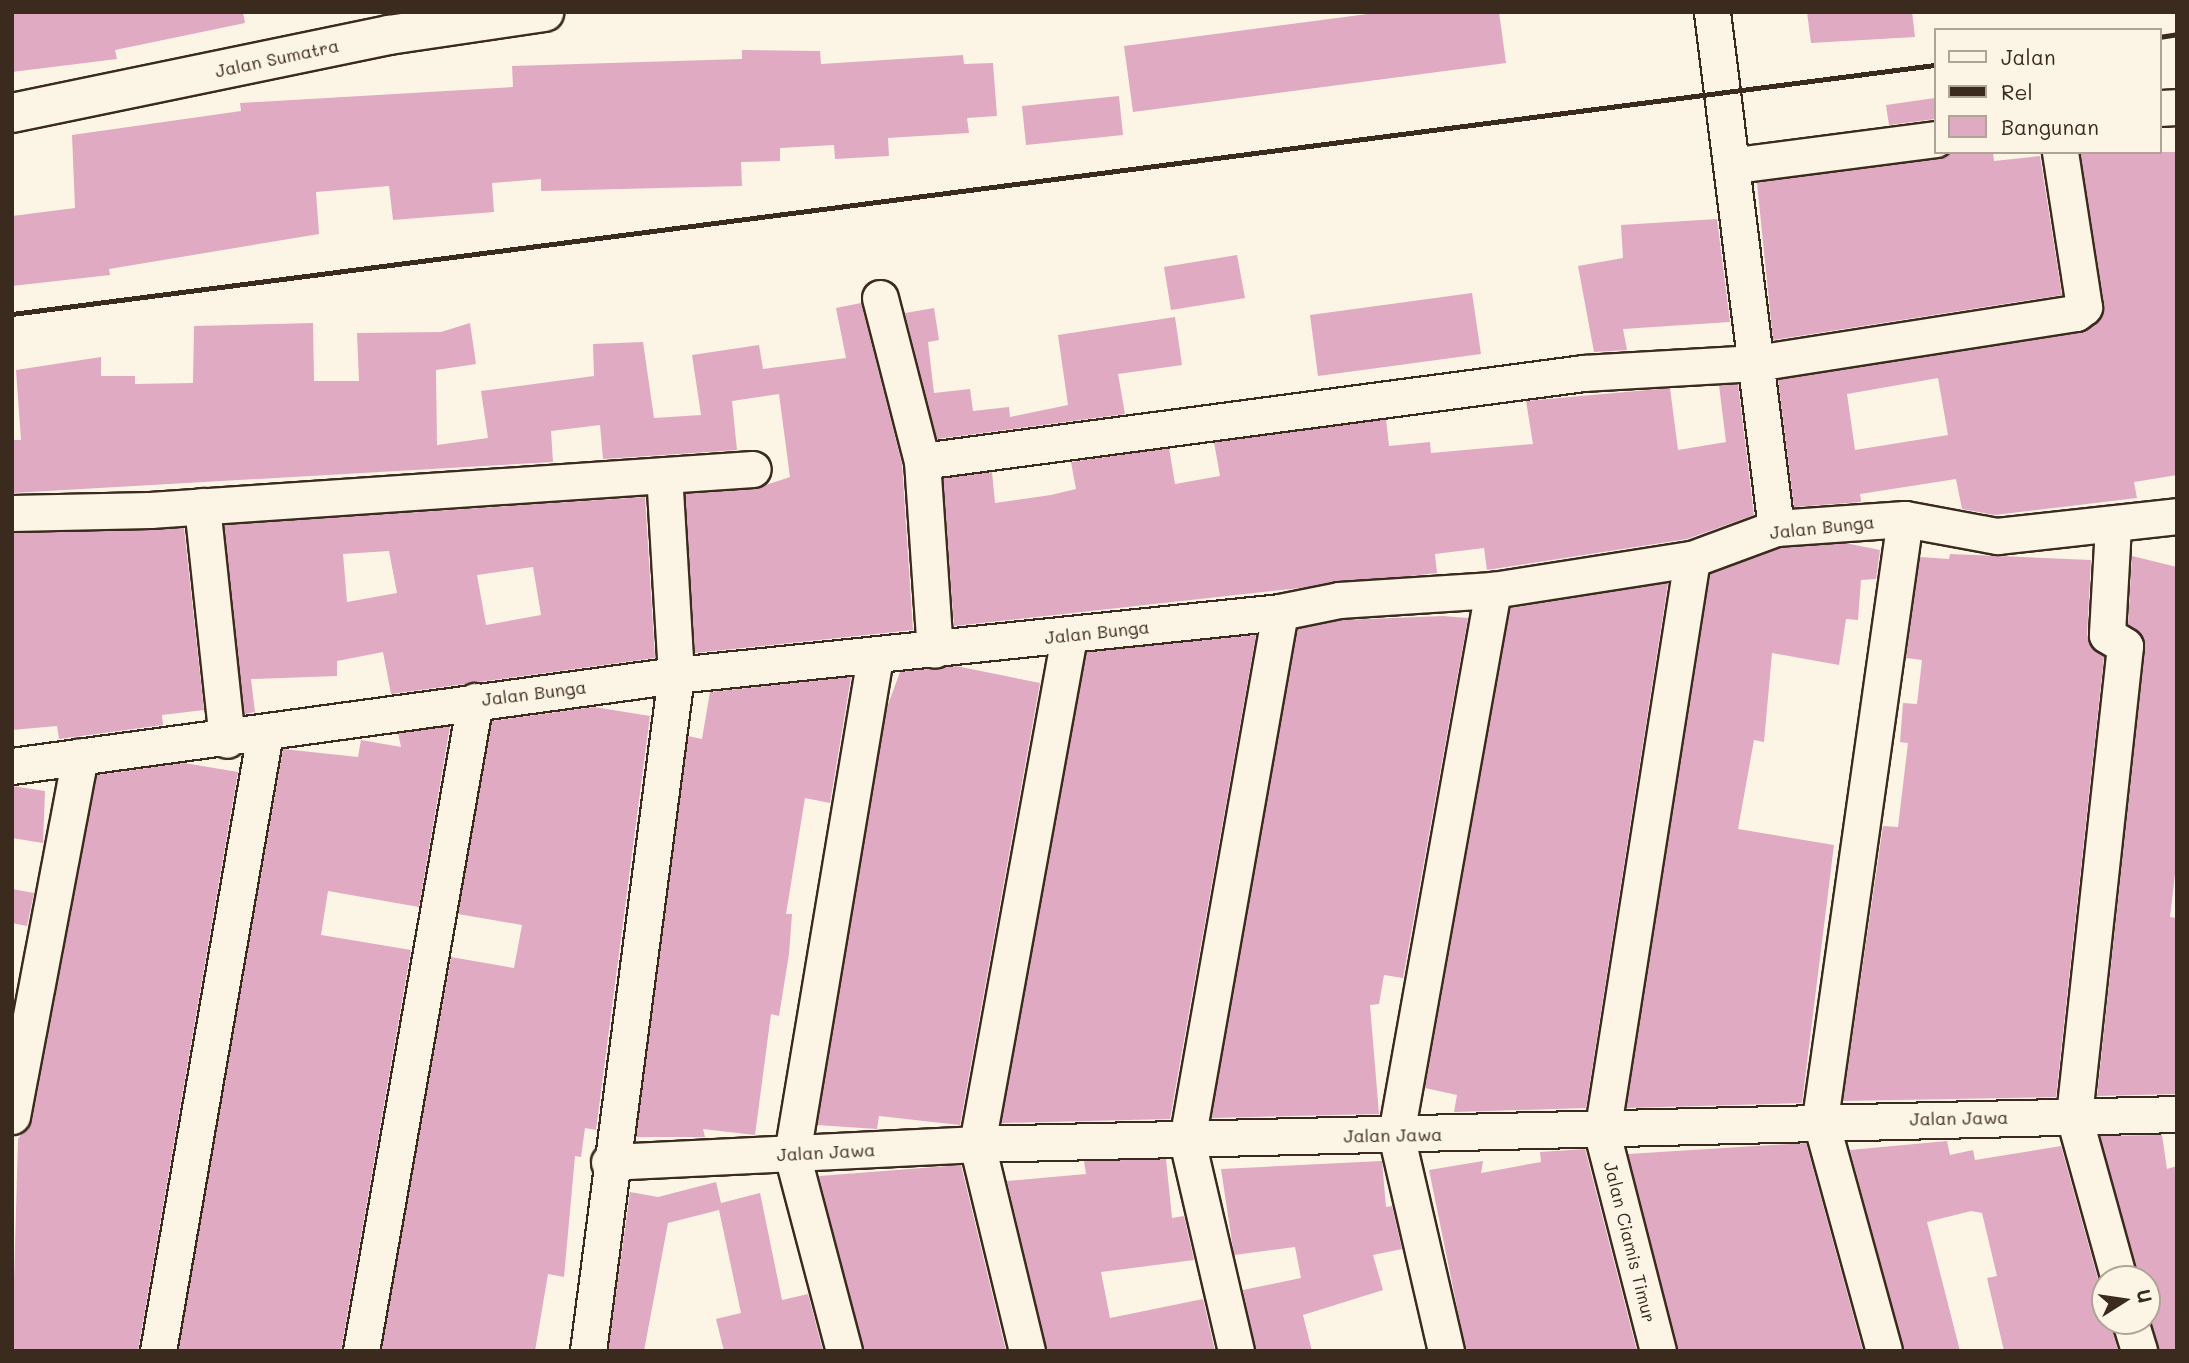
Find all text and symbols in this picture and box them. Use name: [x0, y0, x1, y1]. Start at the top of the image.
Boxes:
legend: [1934, 28, 2161, 154]
street label: Jalan Sumatra: [213, 34, 341, 82]
text: Jalan: [2001, 43, 2056, 70]
text: Rel: [2001, 78, 2033, 105]
text: Bangunan: [2001, 113, 2099, 140]
street label: Jalan Bunga: [1769, 511, 1875, 543]
street label: Jalan Bunga: [1044, 616, 1150, 648]
street label: Jalan Bunga: [480, 676, 588, 710]
street label: Jalan Jawa: [1909, 1106, 2009, 1130]
street label: Jalan Jawa: [1343, 1123, 1443, 1147]
street label: Jalan Jawa: [776, 1139, 876, 1165]
street label: Jalan Ciamis Timur: [1600, 1159, 1660, 1325]
north arrow: [2091, 1265, 2161, 1335]
text: U: [2131, 1287, 2159, 1305]

